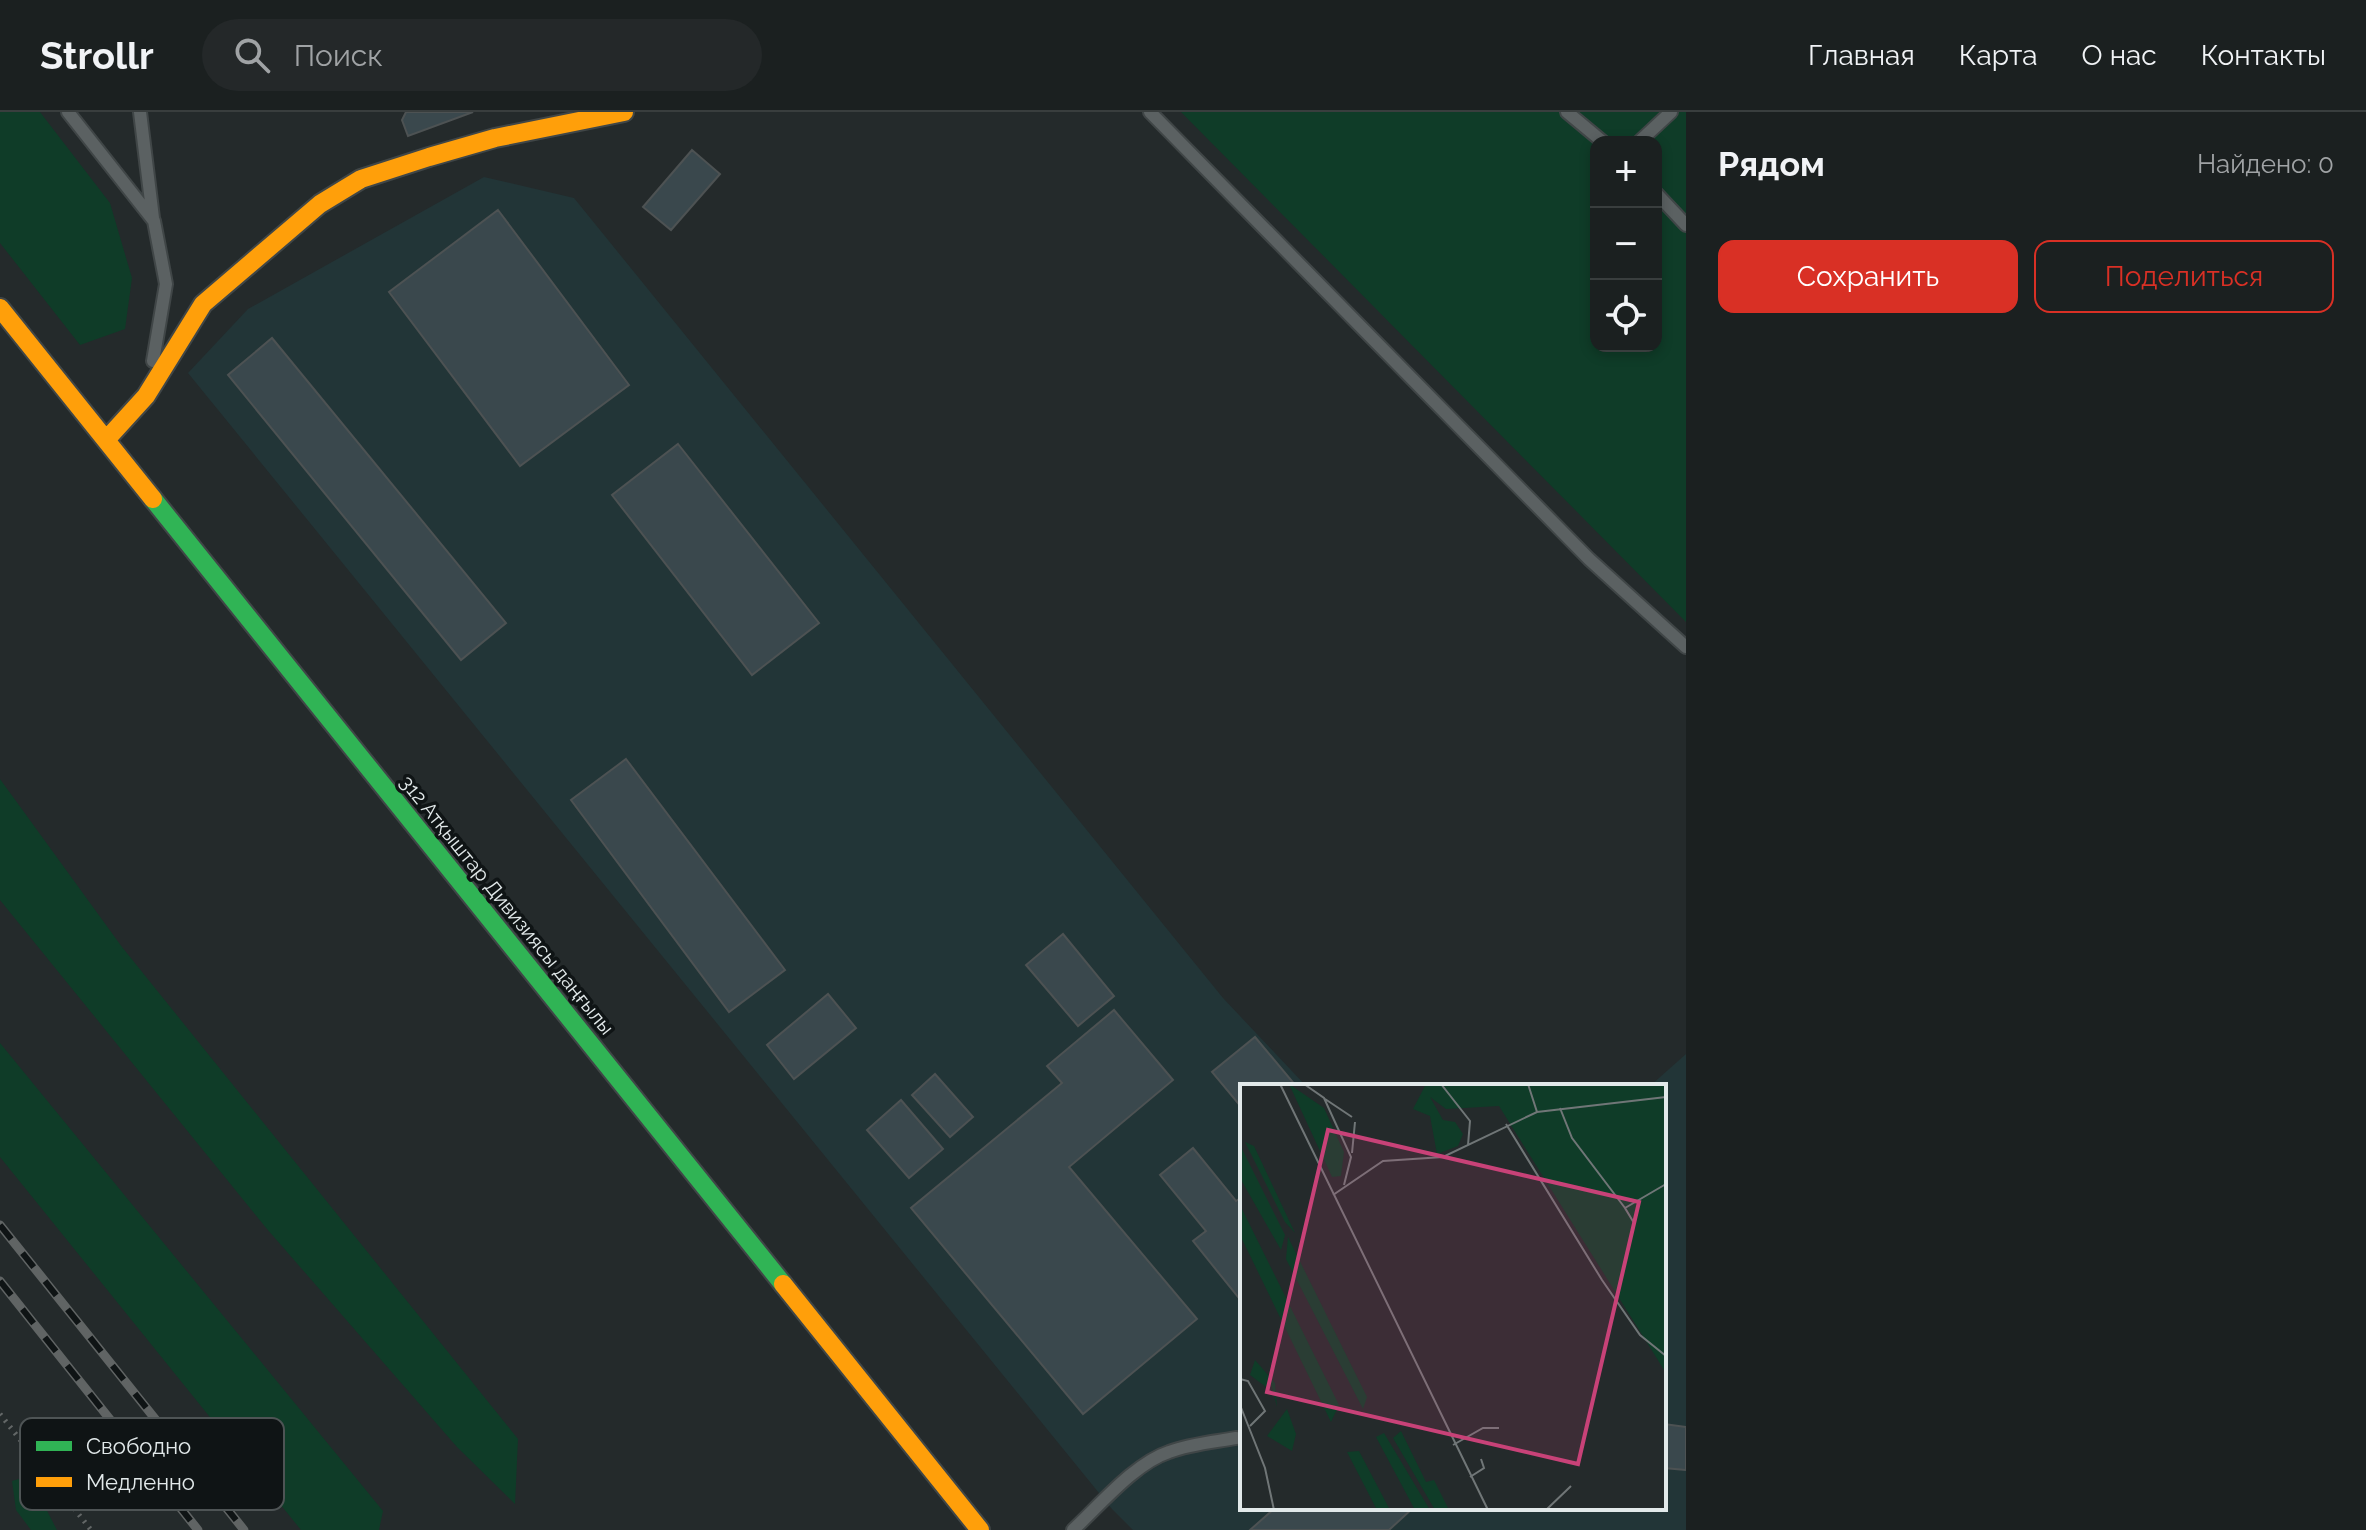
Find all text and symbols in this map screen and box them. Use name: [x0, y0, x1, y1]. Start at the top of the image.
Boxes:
search box: [202, 19, 762, 91]
text: Strollr: [40, 33, 154, 78]
icon: search: [230, 33, 274, 77]
text: Поиск: [294, 38, 383, 73]
text: Главная: [1808, 39, 1915, 72]
text: Карта: [1959, 39, 2038, 72]
text: О нас: [2082, 39, 2157, 72]
text: Контакты: [2201, 39, 2326, 72]
map controls: [1590, 136, 1662, 352]
button: +: [1590, 136, 1662, 208]
text: Рядом: [1718, 144, 1825, 184]
text: Найдено: 0: [2197, 149, 2334, 179]
button: −: [1590, 208, 1662, 280]
button: Сохранить: [1718, 240, 2018, 313]
button: Поделиться: [2034, 240, 2334, 313]
button: locate: [1590, 280, 1662, 352]
street label: 312 Атқыштар Дивизиясы даңғылы: [395, 771, 619, 1039]
inset map: [1240, 1084, 1666, 1510]
legend: [20, 1418, 284, 1510]
text: Свободно: [86, 1433, 191, 1459]
text: Медленно: [86, 1469, 195, 1495]

